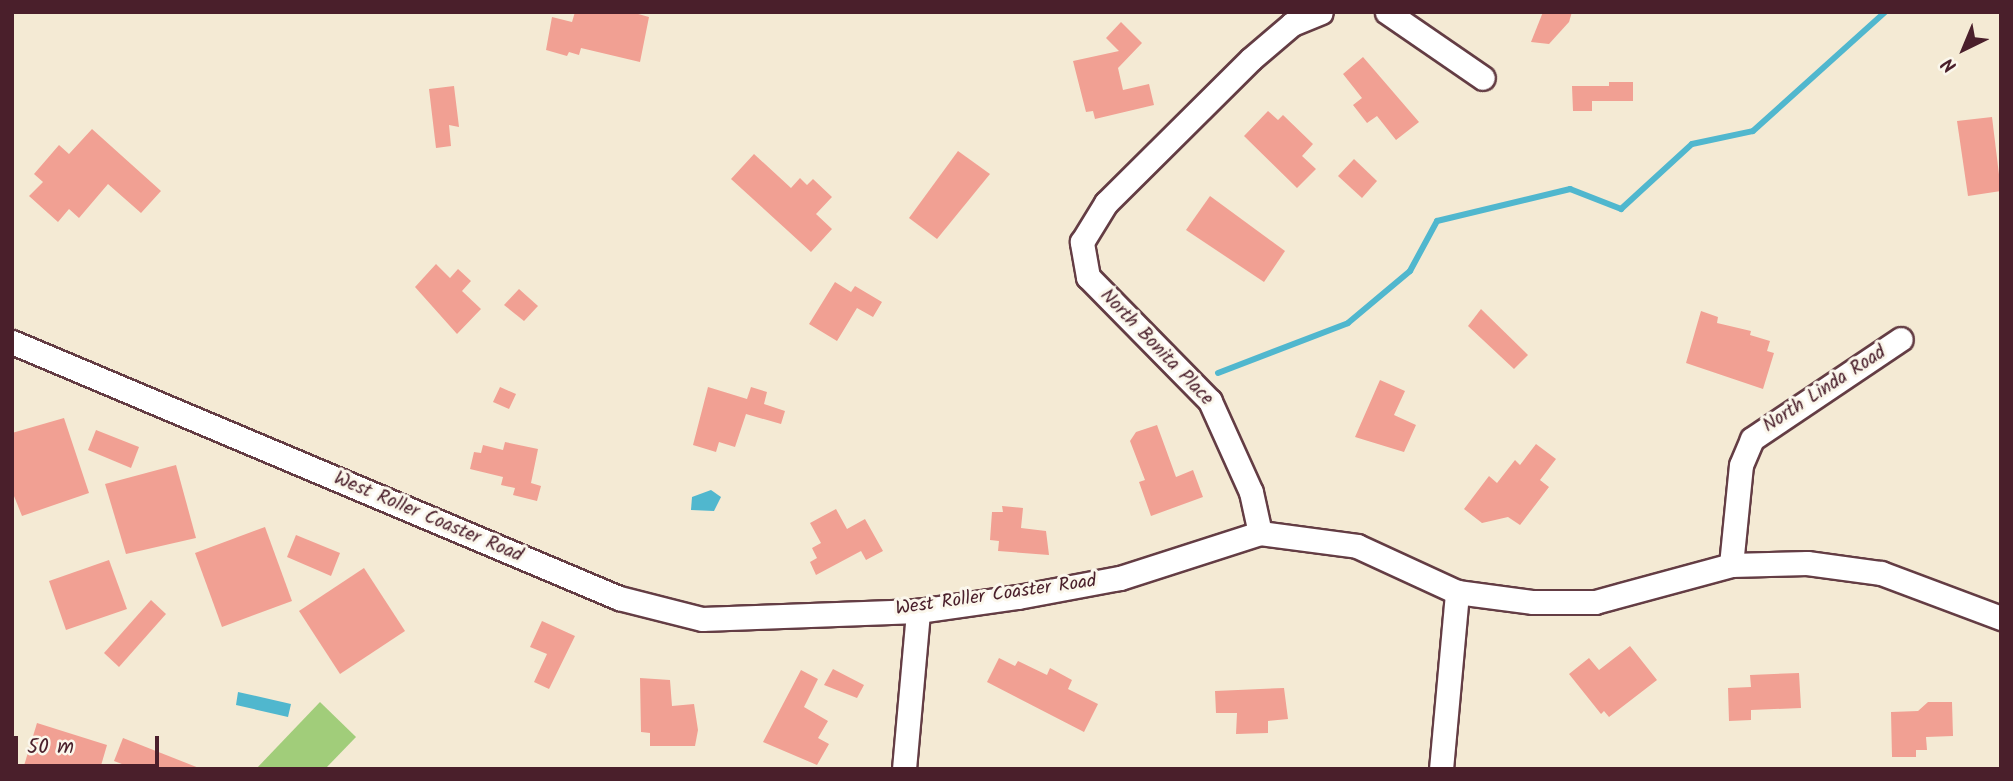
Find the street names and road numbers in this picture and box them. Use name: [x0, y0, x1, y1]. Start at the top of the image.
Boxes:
street label: North Bonita Place: [1095, 285, 1217, 411]
street label: North Linda Road: [1759, 342, 1891, 438]
street label: West Roller Coaster Road: [330, 468, 526, 568]
street label: West Roller Coaster Road: [894, 571, 1098, 621]

